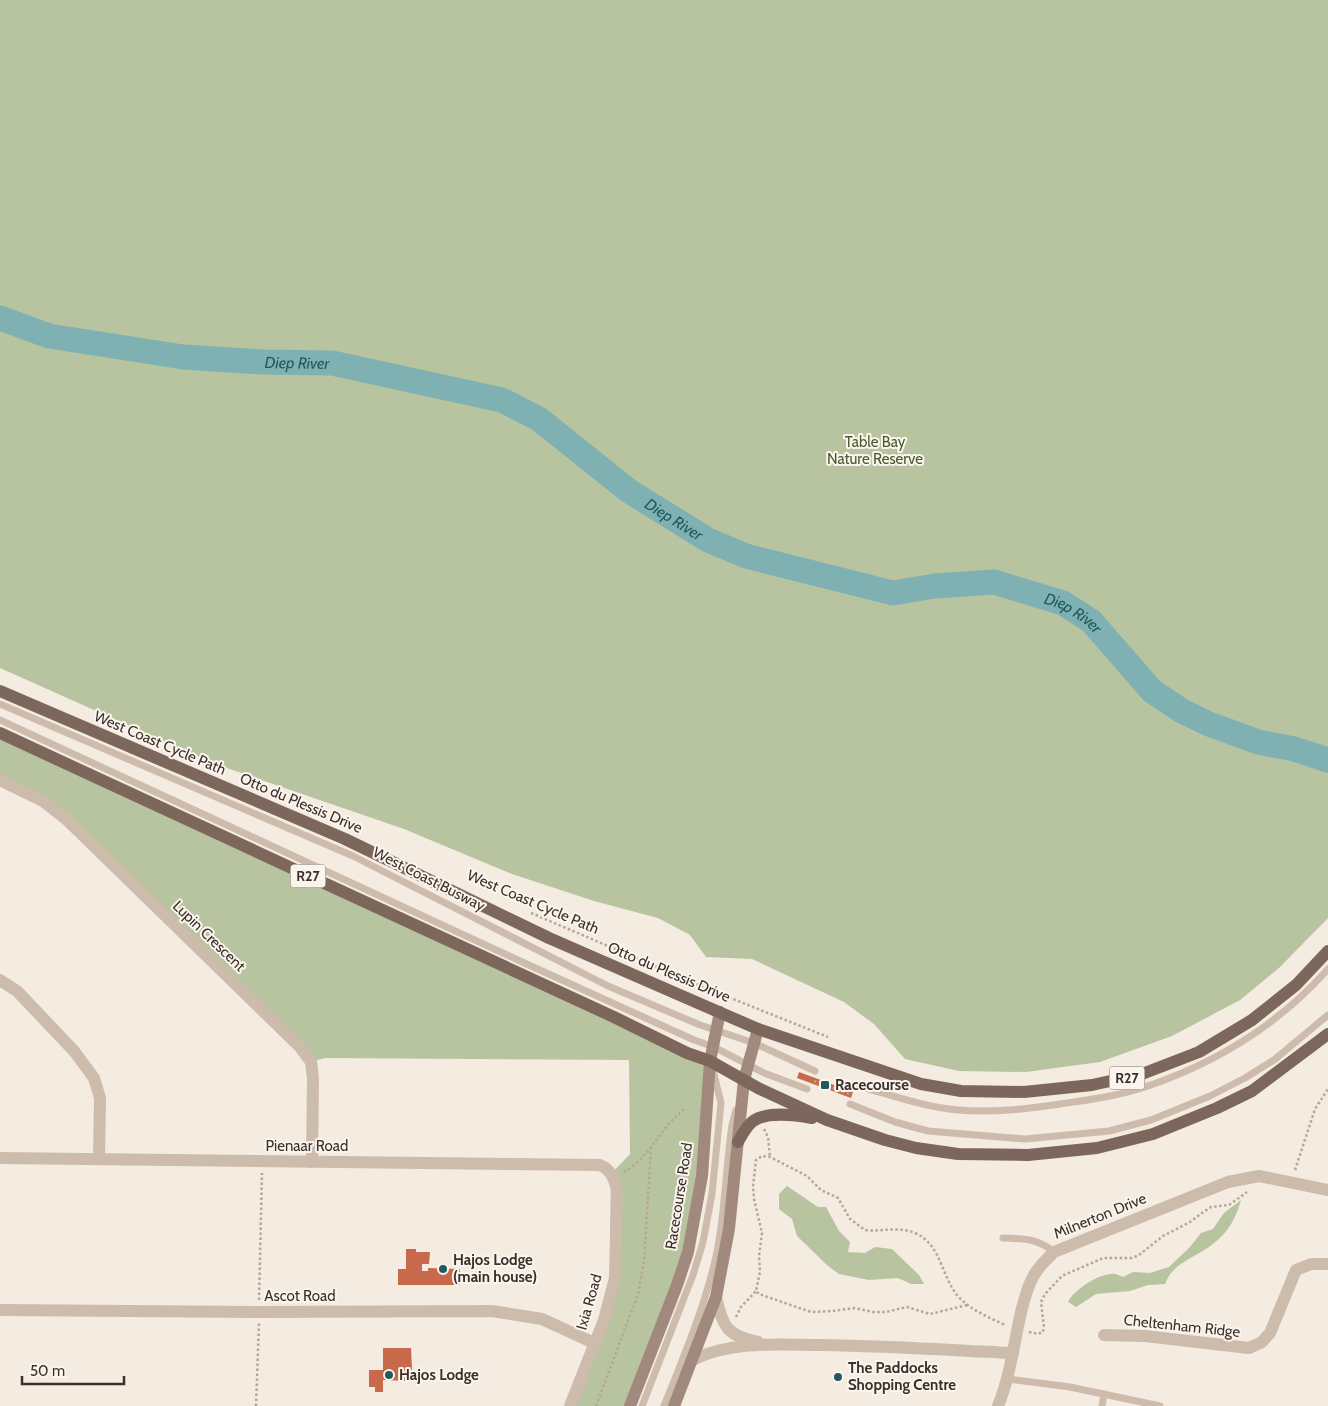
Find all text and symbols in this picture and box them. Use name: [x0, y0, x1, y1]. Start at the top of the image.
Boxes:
water label: Diep River: [265, 353, 331, 373]
park label: Table Bay Nature Reserve: [827, 433, 923, 468]
water label: Diep River: [641, 494, 707, 545]
water label: Diep River: [1042, 589, 1107, 638]
street label: West Coast Cycle Path: [91, 707, 229, 779]
street label: Otto du Plessis Drive: [237, 769, 365, 837]
street label: West Coast Busway: [370, 843, 488, 915]
road number: R27: [290, 864, 326, 888]
street label: West Coast Cycle Path: [464, 866, 602, 938]
street label: Lupin Crescent: [169, 897, 249, 975]
street label: Otto du Plessis Drive: [605, 938, 733, 1006]
road number: R27: [1110, 1066, 1144, 1090]
place label: Racecourse: [835, 1076, 909, 1094]
marker: Racecourse: [819, 1079, 831, 1091]
street label: Pienaar Road: [266, 1137, 348, 1155]
street label: Racecourse Road: [662, 1141, 696, 1251]
street label: Milnerton Drive: [1051, 1189, 1149, 1243]
place label: Hajos Lodge (main house): [453, 1251, 537, 1286]
marker: Hajos Lodge (main house): [437, 1263, 449, 1275]
street label: Ixia Road: [572, 1272, 606, 1332]
street label: Ascot Road: [264, 1287, 336, 1305]
street label: Cheltenham Ridge: [1123, 1311, 1241, 1341]
scale bar: [22, 1354, 125, 1386]
place label: The Paddocks Shopping Centre: [848, 1359, 956, 1394]
text: 50 m: [30, 1362, 65, 1380]
place label: Hajos Lodge: [399, 1366, 479, 1384]
marker: Hajos Lodge: [383, 1369, 395, 1381]
marker: The Paddocks Shopping Centre: [832, 1371, 844, 1383]

